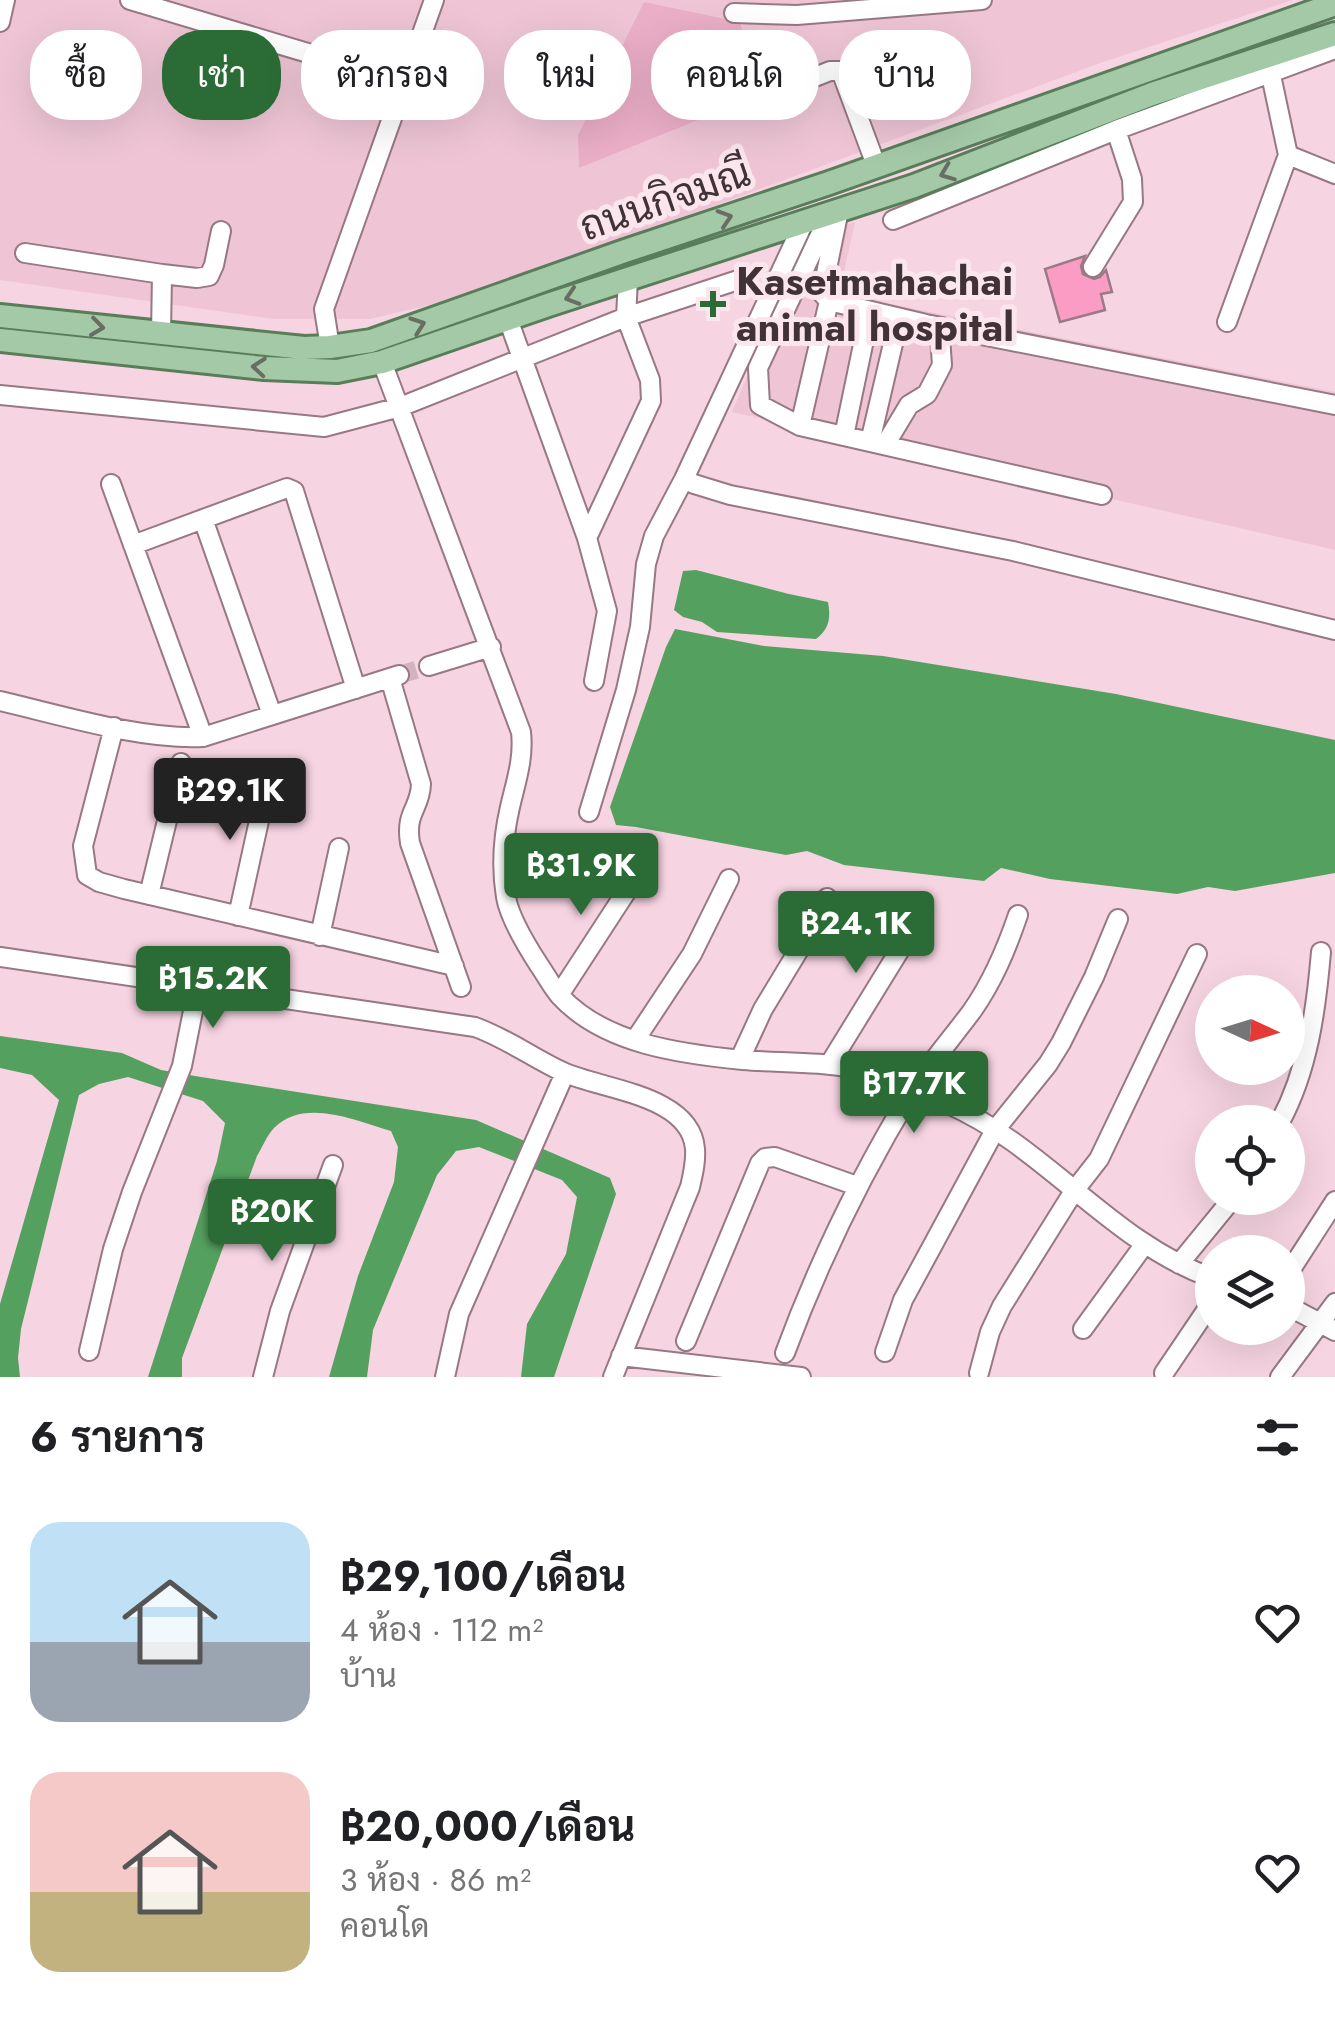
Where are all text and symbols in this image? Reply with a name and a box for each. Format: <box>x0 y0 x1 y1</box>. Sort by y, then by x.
chip: ซื้อ <box>30 30 142 120</box>
chip: เช่า <box>162 30 281 120</box>
chip: ตัวกรอง <box>301 30 484 120</box>
chip: ใหม่ <box>504 30 631 120</box>
chip: คอนโด <box>651 30 819 120</box>
chip: บ้าน <box>839 30 971 120</box>
street label: ถนนกิจมณี <box>572 143 758 255</box>
one-way arrow <box>939 162 957 182</box>
one-way arrow <box>715 210 732 230</box>
place label: Kasetmahachai animal hospital <box>736 252 1014 356</box>
one-way arrow <box>564 285 581 306</box>
marker: Kasetmahachai animal hospital <box>700 291 726 317</box>
one-way arrow <box>89 316 105 337</box>
one-way arrow <box>408 316 425 337</box>
one-way arrow <box>250 356 266 378</box>
pin: ฿29.1K <box>149 758 311 843</box>
text: ฿29.1K <box>176 767 284 813</box>
pin: ฿31.9K <box>500 833 662 918</box>
text: ฿31.9K <box>526 842 636 888</box>
pin: ฿24.1K <box>775 891 937 976</box>
text: ฿24.1K <box>800 900 912 946</box>
pin: ฿15.2K <box>132 946 294 1031</box>
text: ฿15.2K <box>158 955 268 1001</box>
north arrow <box>1195 975 1305 1085</box>
map controls <box>1195 975 1305 1345</box>
pin: ฿17.7K <box>833 1051 995 1136</box>
text: ฿17.7K <box>862 1060 966 1106</box>
button: locate <box>1195 1105 1305 1215</box>
pin: ฿20K <box>213 1179 331 1264</box>
text: ฿20K <box>230 1188 314 1234</box>
button: layers <box>1195 1235 1305 1345</box>
text: 6 รายการ <box>30 1407 205 1468</box>
icon: filters <box>1250 1410 1305 1465</box>
text: ฿29,100/เดือน <box>340 1546 626 1607</box>
icon: home <box>110 1562 230 1682</box>
icon: heart <box>1250 1595 1305 1650</box>
text: 4 ห้อง · 112 m² <box>340 1607 543 1653</box>
text: บ้าน <box>340 1653 397 1699</box>
text: ฿20,000/เดือน <box>340 1796 635 1857</box>
icon: home <box>110 1812 230 1932</box>
icon: heart <box>1250 1845 1305 1900</box>
text: 3 ห้อง · 86 m² <box>340 1857 531 1903</box>
text: คอนโด <box>340 1903 430 1949</box>

